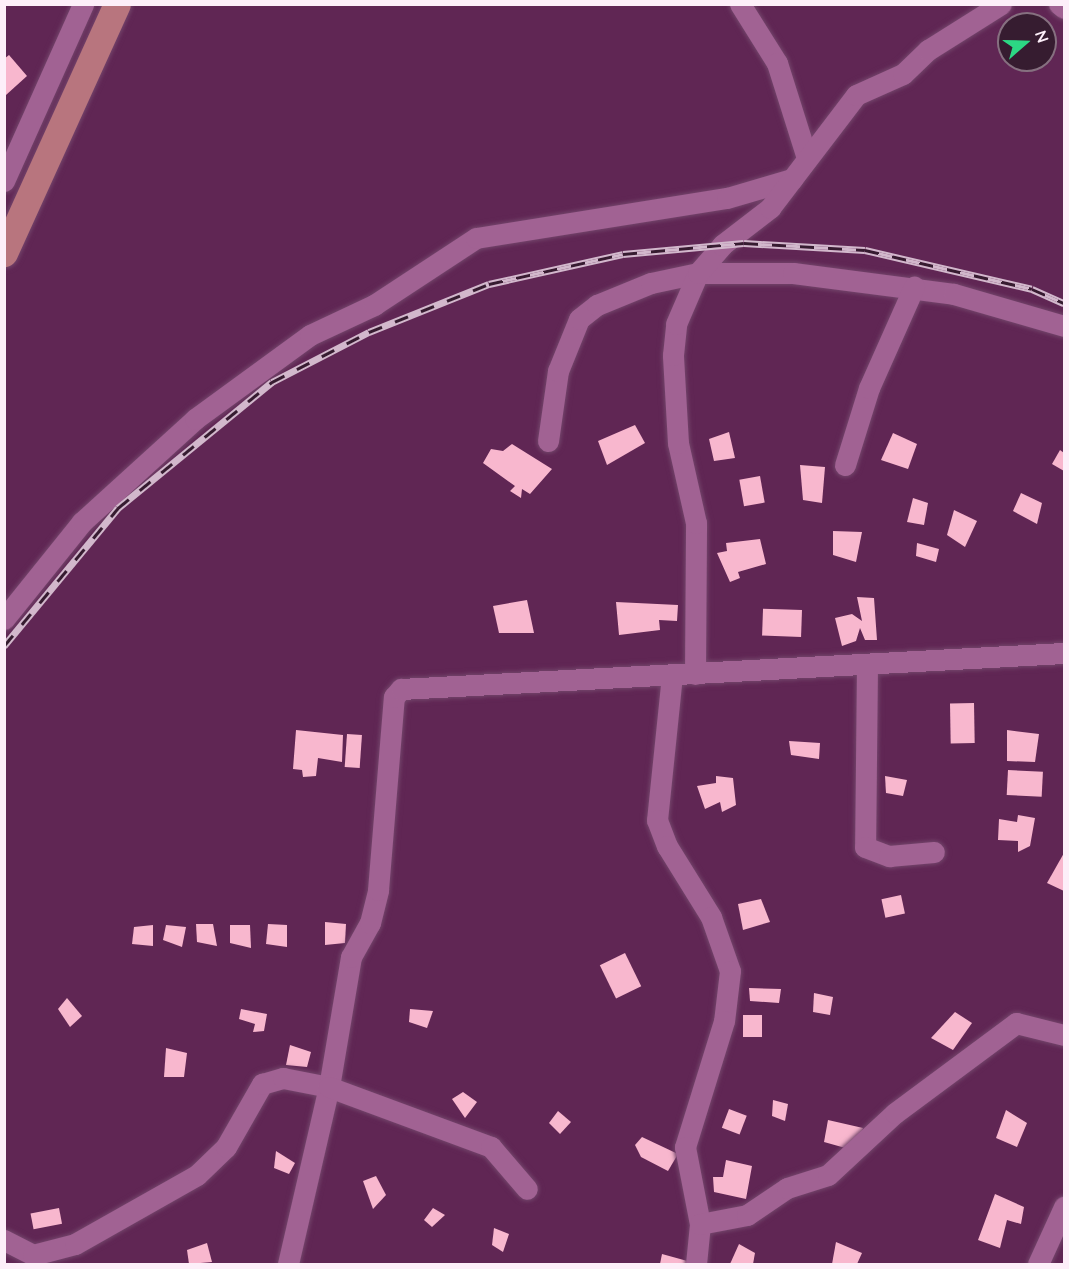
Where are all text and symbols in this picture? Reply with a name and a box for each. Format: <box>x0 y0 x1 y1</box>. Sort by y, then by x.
north arrow <box>997 12 1057 72</box>
text: N <box>1031 28 1053 45</box>

